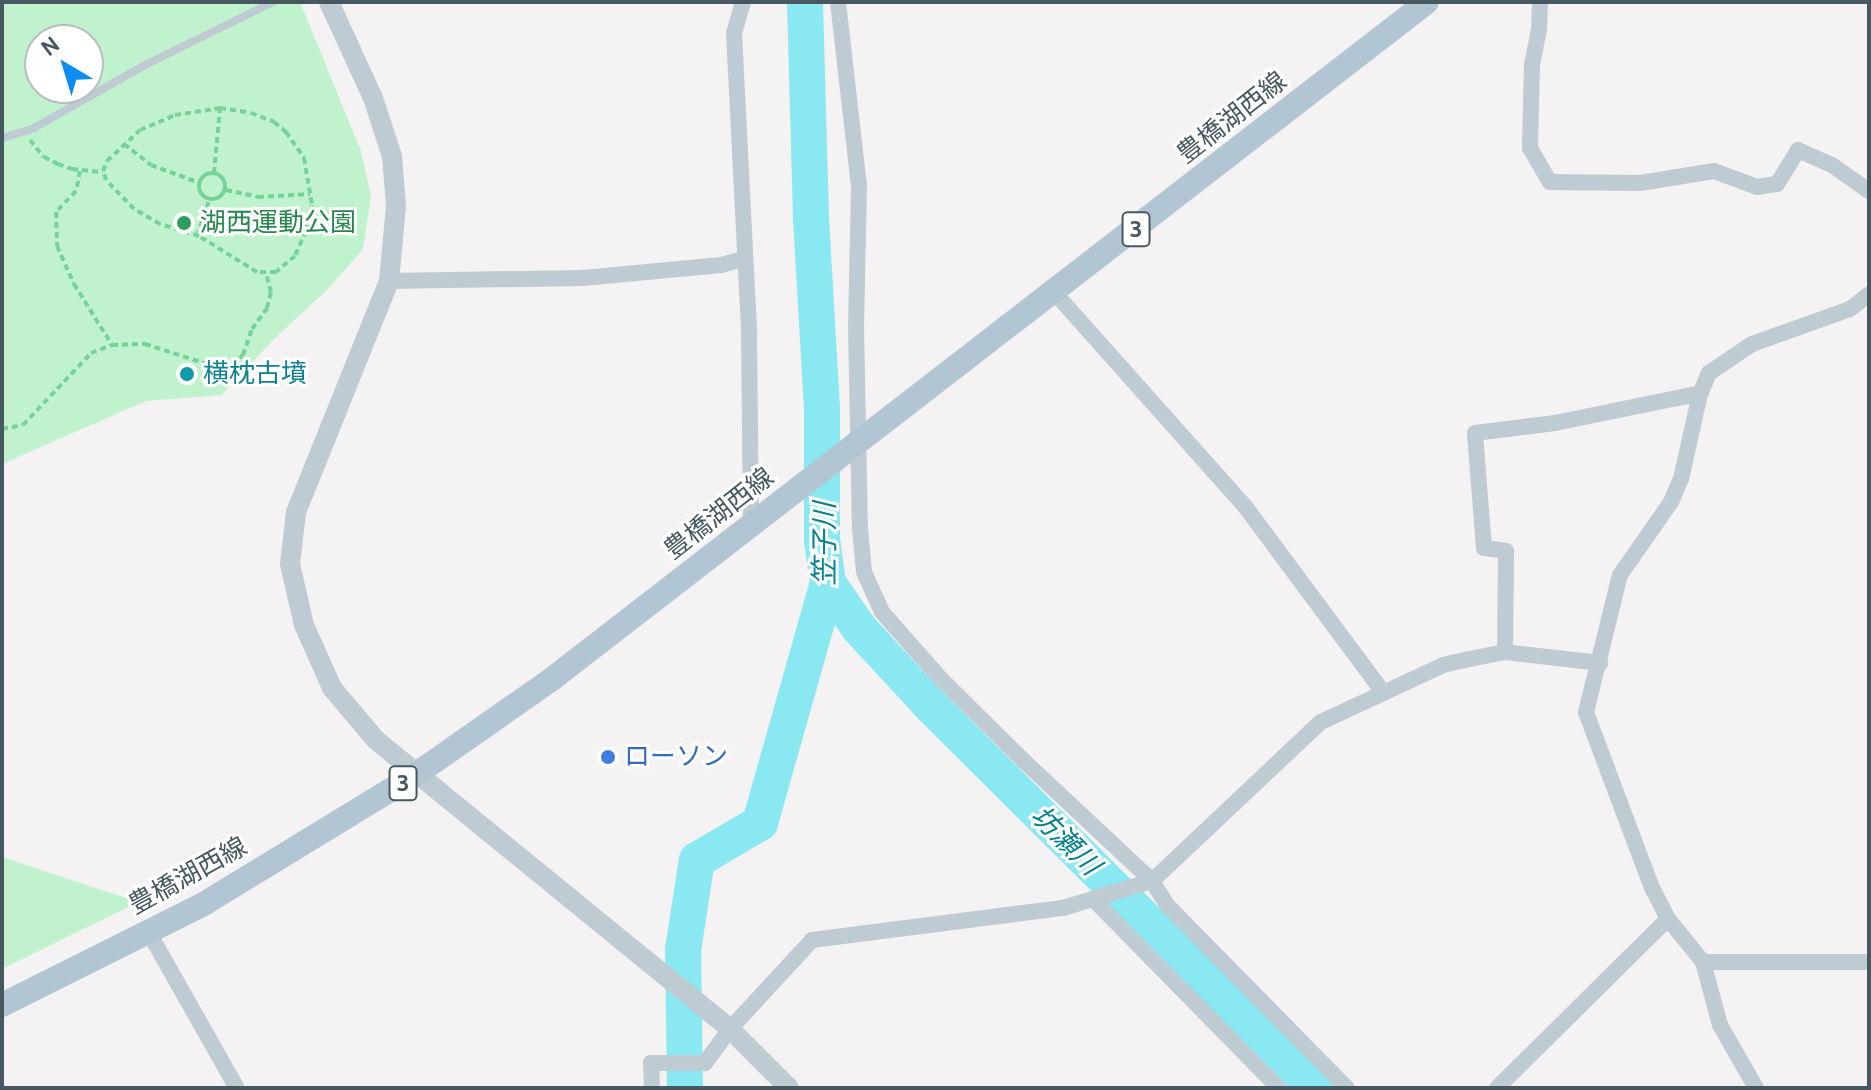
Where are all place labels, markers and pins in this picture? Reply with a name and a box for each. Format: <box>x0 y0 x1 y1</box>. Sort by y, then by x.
place label: 湖西運動公園 <box>200 207 356 239</box>
marker: 湖西運動公園 <box>175 214 193 232</box>
place label: 横枕古墳 <box>203 358 307 390</box>
marker: 横枕古墳 <box>178 365 196 383</box>
place label: ローソン <box>624 741 728 773</box>
marker: ローソン <box>599 748 617 766</box>

